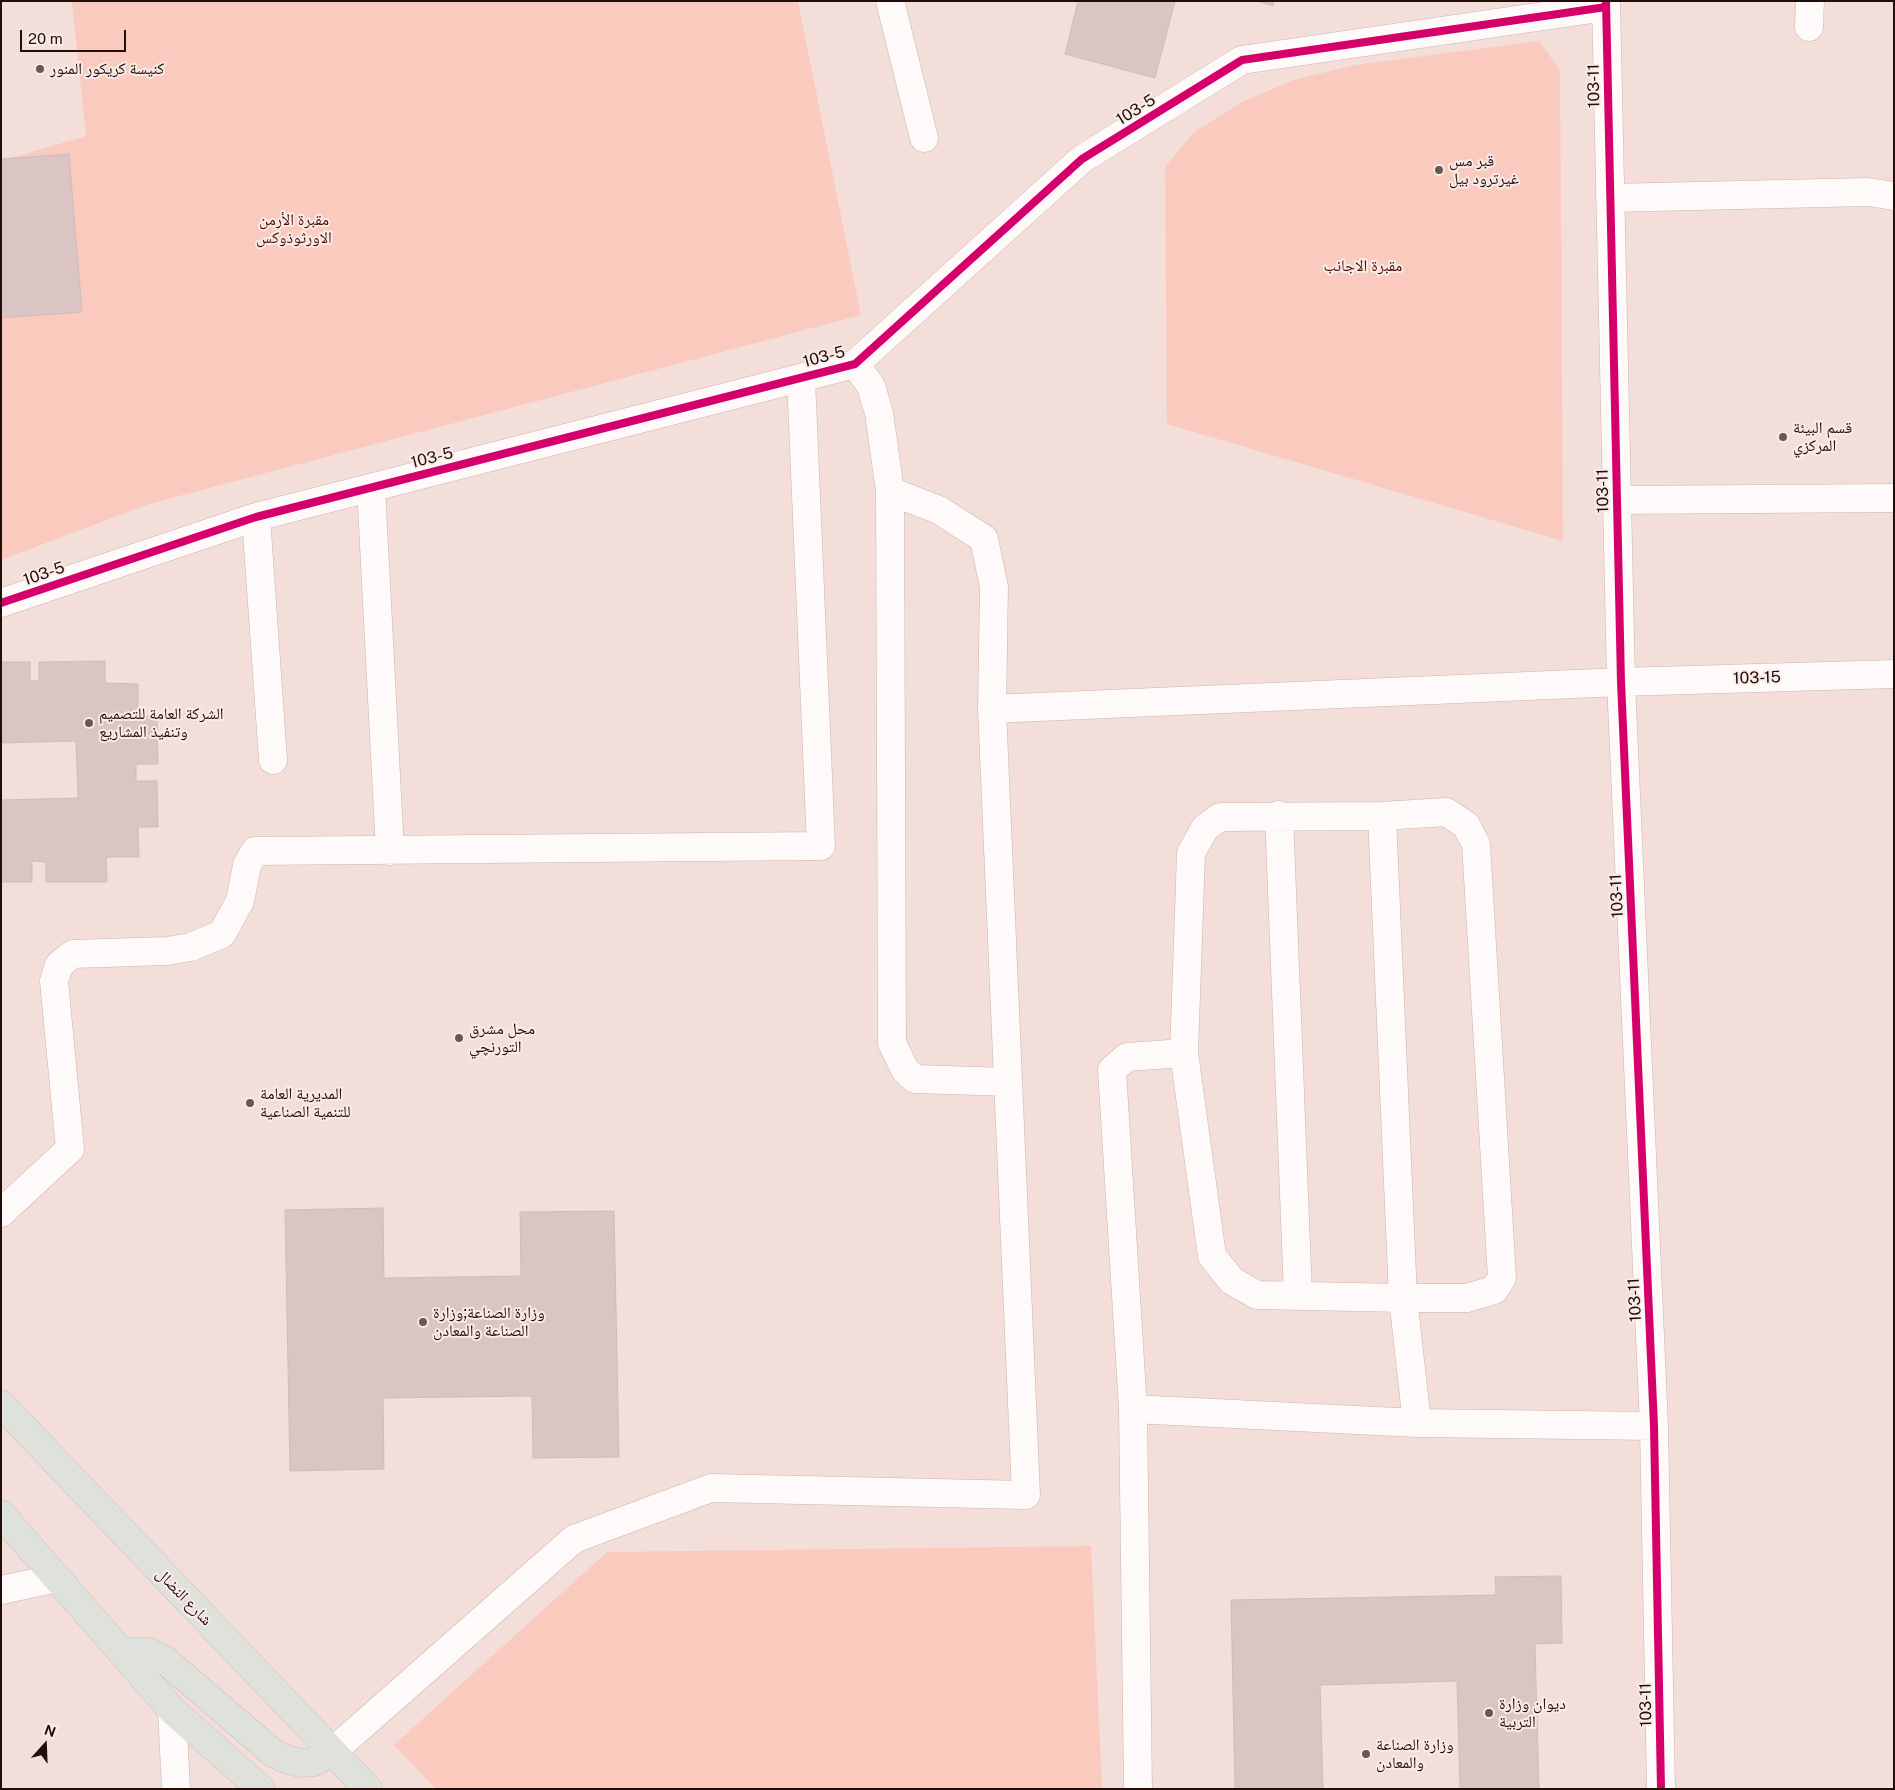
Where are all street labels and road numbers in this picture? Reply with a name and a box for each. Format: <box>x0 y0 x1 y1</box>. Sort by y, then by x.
street label: 103-11 <box>1584 64 1604 108</box>
street label: 103-5 <box>1113 91 1159 129</box>
street label: 103-5 <box>801 342 847 372</box>
street label: 103-5 <box>409 444 455 472</box>
street label: 103-11 <box>1593 469 1613 513</box>
street label: 103-5 <box>21 558 67 590</box>
street label: 103-15 <box>1733 668 1781 688</box>
street label: 103-11 <box>1606 873 1628 919</box>
street label: 103-11 <box>1624 1277 1646 1323</box>
street label: شارع النضال <box>152 1564 216 1630</box>
street label: 103-11 <box>1636 1683 1656 1727</box>

